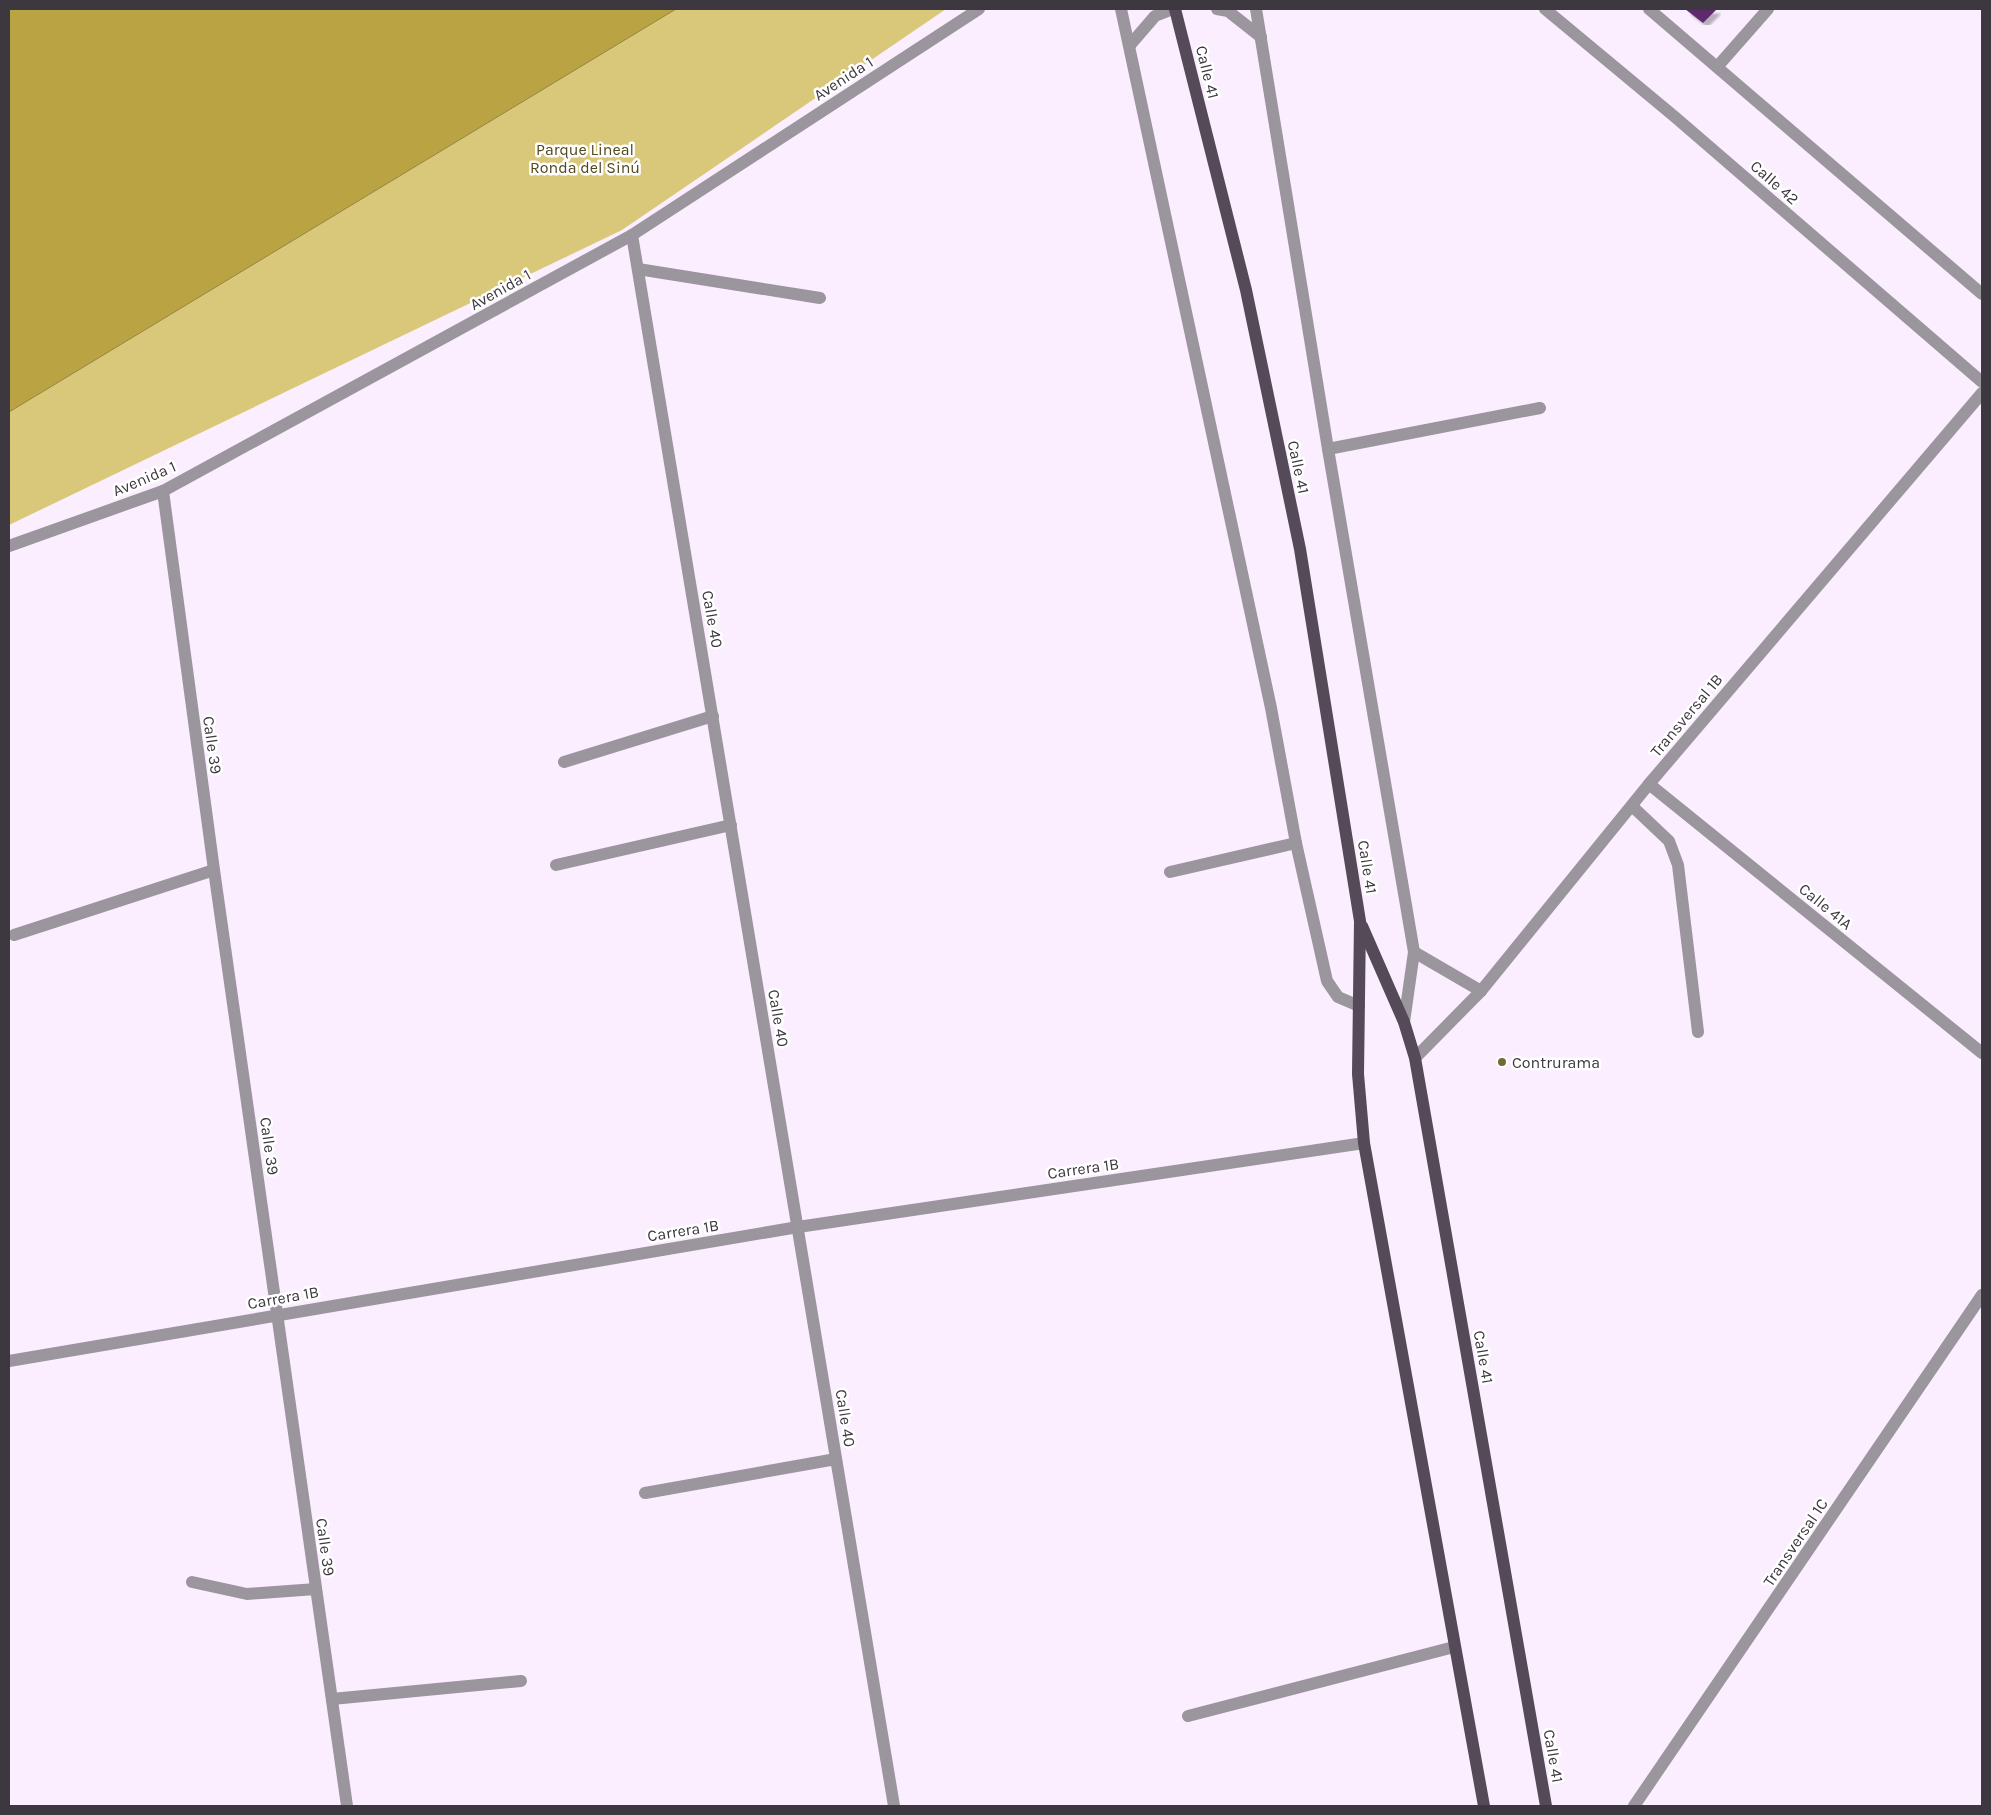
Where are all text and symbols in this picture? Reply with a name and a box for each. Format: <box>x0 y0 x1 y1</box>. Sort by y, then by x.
street label: Calle 41 <box>1192 44 1223 101</box>
street label: Avenida 1 <box>810 52 877 105</box>
park label: Parque Lineal Ronda del Sinú <box>530 140 640 177</box>
street label: Calle 42 <box>1747 156 1803 209</box>
street label: Avenida 1 <box>466 265 534 314</box>
street label: Calle 41 <box>1284 439 1313 495</box>
street label: Avenida 1 <box>110 457 179 500</box>
street label: Calle 40 <box>698 589 727 649</box>
street label: Transversal 1B <box>1646 670 1727 761</box>
street label: Calle 39 <box>199 715 226 775</box>
street label: Calle 41 <box>1354 839 1381 895</box>
street label: Calle 41A <box>1795 879 1856 934</box>
street label: Calle 40 <box>764 988 793 1048</box>
place label: Contrurama <box>1512 1053 1600 1072</box>
marker: Contrurama <box>1496 1056 1508 1068</box>
street label: Calle 39 <box>256 1116 283 1176</box>
street label: Carrera 1B <box>1046 1154 1120 1183</box>
street label: Carrera 1B <box>646 1215 720 1246</box>
street label: Carrera 1B <box>246 1282 320 1313</box>
street label: Calle 41 <box>1469 1329 1498 1385</box>
street label: Calle 40 <box>832 1388 859 1448</box>
street label: Transversal 1C <box>1759 1494 1832 1590</box>
street label: Calle 39 <box>312 1517 339 1577</box>
street label: Calle 41 <box>1539 1728 1568 1784</box>

